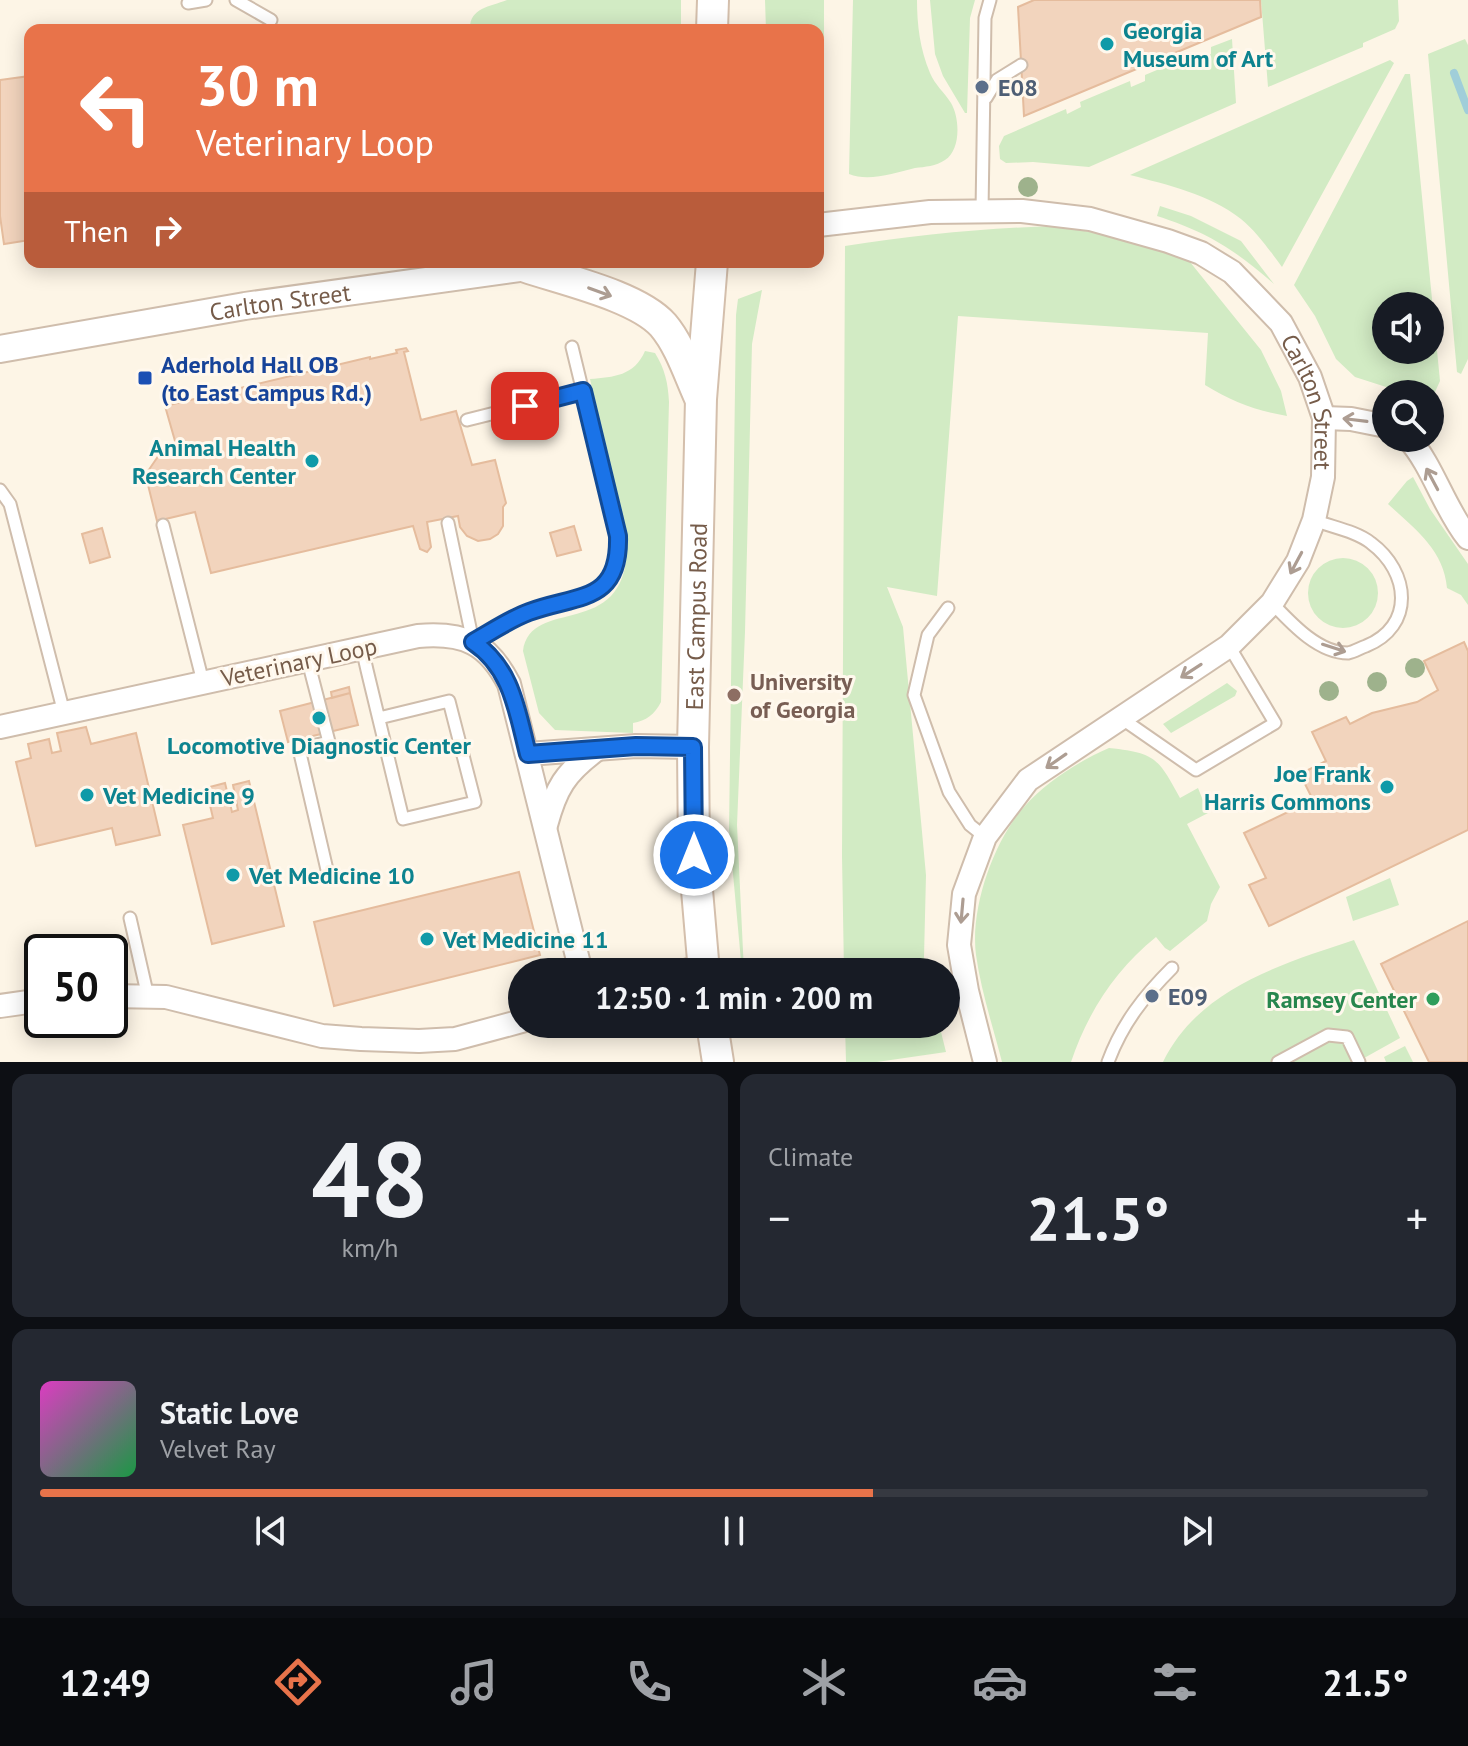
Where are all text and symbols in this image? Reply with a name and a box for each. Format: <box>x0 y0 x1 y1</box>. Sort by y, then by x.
place label: Georgia Museum of Art <box>1123 15 1274 74</box>
marker: Georgia Museum of Art <box>1098 35 1116 53</box>
text: 30 m <box>196 49 319 121</box>
icon: left <box>64 56 168 160</box>
place label: E08 <box>998 72 1038 103</box>
marker: E08 <box>973 78 991 96</box>
text: Veterinary Loop <box>196 119 434 166</box>
icon: right <box>145 208 189 252</box>
text: Then <box>64 211 129 250</box>
street label: Carlton Street <box>207 276 352 327</box>
one-way arrow <box>587 286 612 300</box>
map controls <box>1372 292 1444 452</box>
button: sound <box>1372 292 1444 364</box>
street label: Carlton Street <box>1274 328 1340 470</box>
place label: Aderhold Hall OB (to East Campus Rd.) <box>161 349 372 408</box>
marker: Aderhold Hall OB (to East Campus Rd.) <box>136 369 154 387</box>
pin <box>491 372 559 440</box>
button: search <box>1372 380 1444 452</box>
icon: arrive <box>503 384 547 428</box>
one-way arrow <box>1343 412 1369 427</box>
place label: Animal Health Research Center <box>132 432 297 491</box>
marker: Animal Health Research Center <box>303 452 321 470</box>
one-way arrow <box>1423 467 1439 491</box>
street label: East Campus Road <box>678 522 714 711</box>
one-way arrow <box>1287 551 1303 575</box>
street label: Veterinary Loop <box>217 630 380 694</box>
one-way arrow <box>1321 642 1346 656</box>
one-way arrow <box>1180 663 1203 679</box>
place label: University of Georgia <box>750 666 855 725</box>
marker: University of Georgia <box>725 686 743 704</box>
marker: Locomotive Diagnostic Center <box>310 709 328 727</box>
place label: Locomotive Diagnostic Center <box>167 730 471 761</box>
one-way arrow <box>1045 753 1067 769</box>
place label: Joe Frank Harris Commons <box>1204 758 1371 817</box>
marker: Joe Frank Harris Commons <box>1378 778 1396 796</box>
place label: Vet Medicine 9 <box>102 780 255 811</box>
marker: Vet Medicine 9 <box>78 786 96 804</box>
position arrow <box>652 813 736 897</box>
place label: Vet Medicine 10 <box>248 860 415 891</box>
marker: Vet Medicine 10 <box>224 866 242 884</box>
one-way arrow <box>955 897 970 924</box>
place label: Vet Medicine 11 <box>442 924 609 955</box>
marker: Vet Medicine 11 <box>418 930 436 948</box>
speed limit sign: 50 <box>24 934 128 1038</box>
text: 12:50 · 1 min · 200 m <box>595 978 873 1017</box>
place label: E09 <box>1168 981 1208 1012</box>
place label: Ramsey Center <box>1266 984 1418 1015</box>
marker: E09 <box>1143 987 1161 1005</box>
marker: Ramsey Center <box>1424 990 1442 1008</box>
text: 48 <box>311 1111 429 1246</box>
text: Climate <box>768 1140 853 1173</box>
text: 21.5° <box>1026 1179 1170 1257</box>
text: − <box>768 1189 790 1246</box>
text: + <box>1406 1189 1428 1246</box>
text: km/h <box>342 1231 399 1264</box>
text: Static Love <box>160 1393 299 1432</box>
text: Velvet Ray <box>160 1432 276 1465</box>
icon: previous <box>249 1509 293 1553</box>
icon: pause <box>712 1509 756 1553</box>
icon: next <box>1175 1509 1219 1553</box>
icon: directions <box>270 1654 326 1710</box>
icon: music <box>446 1654 502 1710</box>
icon: phone <box>621 1654 677 1710</box>
icon: climate <box>796 1654 852 1710</box>
icon: car <box>972 1654 1028 1710</box>
icon: filters <box>1147 1654 1203 1710</box>
text: 12:49 <box>60 1659 151 1706</box>
text: 21.5° <box>1322 1659 1408 1706</box>

